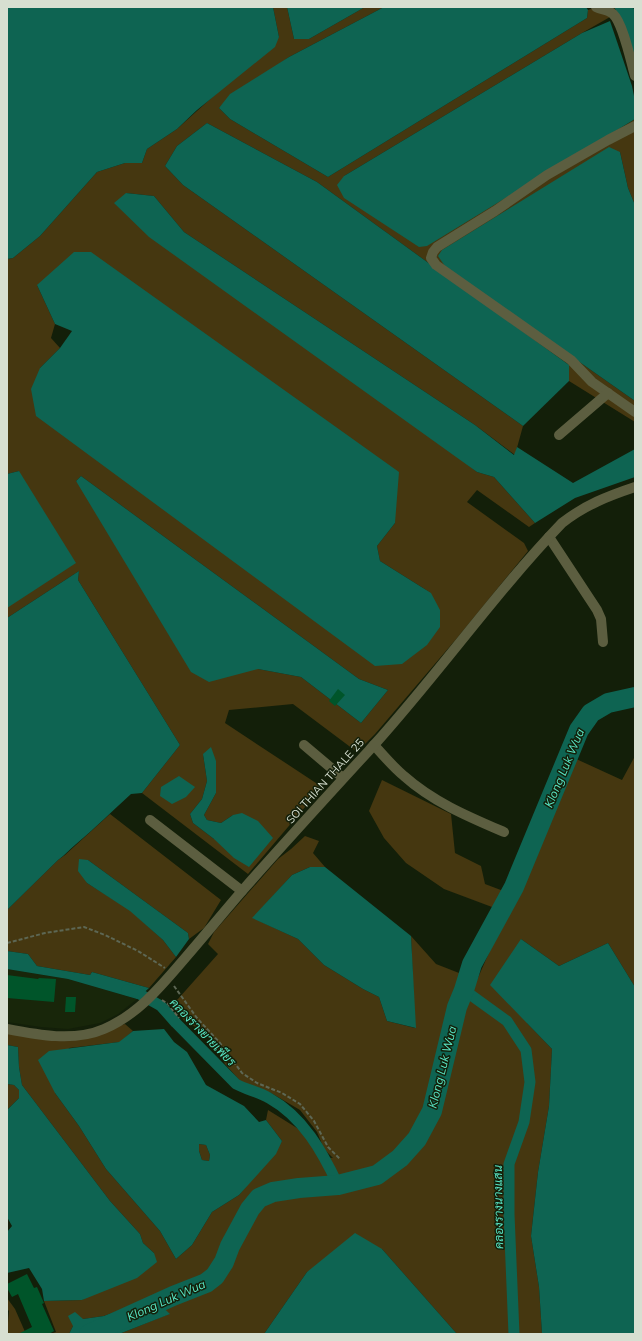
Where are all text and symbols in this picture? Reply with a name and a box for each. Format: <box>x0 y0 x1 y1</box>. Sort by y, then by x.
water label: Klong Luk Wua <box>541 726 587 810</box>
street label: SOI THIAN THALE 25 <box>283 735 367 827</box>
water label: คลองรางยายเพียร <box>167 995 240 1070</box>
water label: Klong Luk Wua <box>425 1024 459 1110</box>
water label: คลองรางนางแสน <box>490 1164 506 1249</box>
water label: Klong Luk Wua <box>124 1276 208 1324</box>

